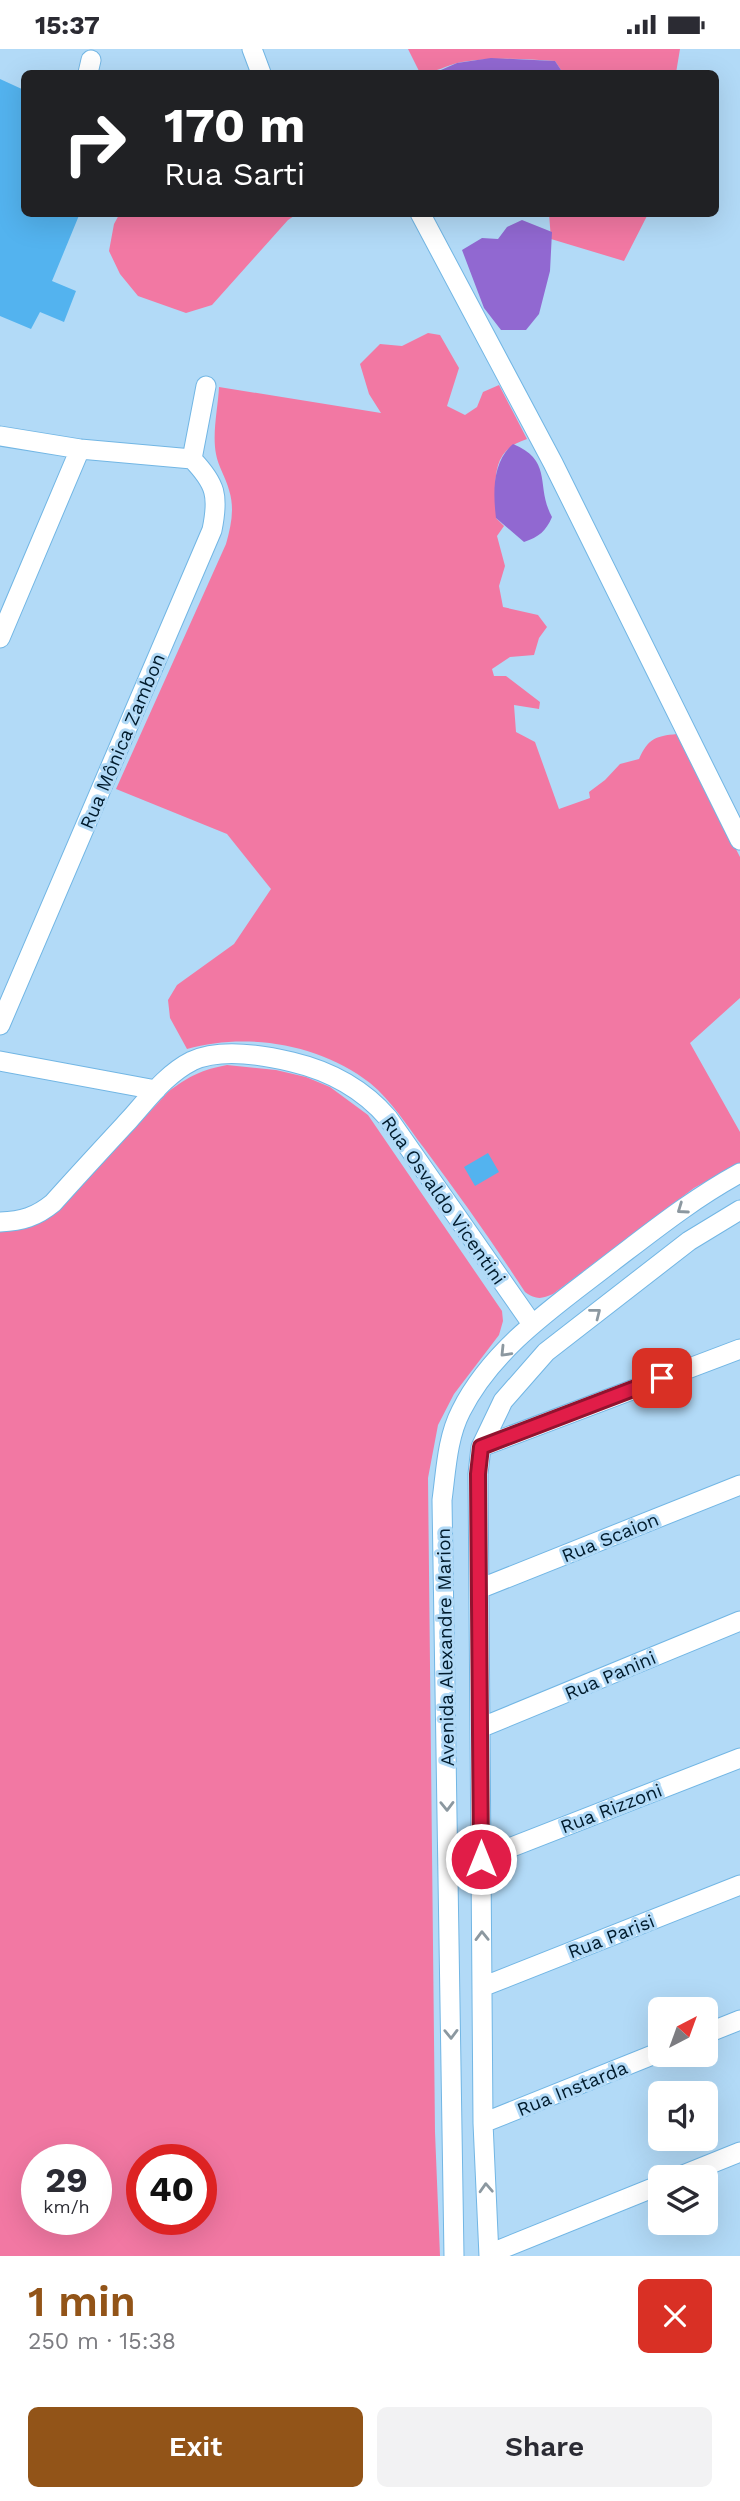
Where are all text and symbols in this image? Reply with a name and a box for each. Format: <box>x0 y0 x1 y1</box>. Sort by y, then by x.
text: 15:37 <box>35 10 100 40</box>
text: 170 m <box>164 96 305 154</box>
icon: right <box>49 98 140 189</box>
text: Rua Sarti <box>164 155 305 193</box>
street label: Rua Mônica Zambon <box>75 650 170 832</box>
street label: Rua Osvaldo Vicentini <box>377 1111 511 1289</box>
one-way arrow <box>677 1201 690 1213</box>
one-way arrow <box>589 1309 601 1322</box>
one-way arrow <box>501 1343 514 1356</box>
pin <box>632 1348 692 1408</box>
icon: arrive <box>643 1359 681 1397</box>
street label: Rua Scaion <box>558 1508 662 1567</box>
street label: Avenida Alexandre Marion <box>432 1528 459 1766</box>
street label: Rua Panini <box>561 1646 659 1705</box>
street label: Rua Rizzoni <box>557 1779 665 1838</box>
one-way arrow <box>439 1802 455 1812</box>
position arrow <box>444 1822 518 1896</box>
street label: Rua Parisi <box>564 1909 658 1964</box>
one-way arrow <box>474 1930 490 1941</box>
north arrow <box>648 1997 718 2067</box>
map controls <box>648 1997 718 2235</box>
one-way arrow <box>443 2029 458 2040</box>
street label: Rua Instarda <box>514 2056 631 2121</box>
button: sound <box>648 2081 718 2151</box>
speed limit sign: 40 <box>126 2144 217 2235</box>
text: 29 <box>45 2159 88 2201</box>
button: layers <box>648 2165 718 2235</box>
one-way arrow <box>479 2182 494 2193</box>
text: km/h <box>43 2196 90 2217</box>
text: 1 min <box>28 2277 136 2326</box>
button: close <box>638 2279 712 2353</box>
text: 250 m · 15:38 <box>28 2328 176 2355</box>
button: Exit <box>28 2407 363 2487</box>
button: Share <box>377 2407 712 2487</box>

